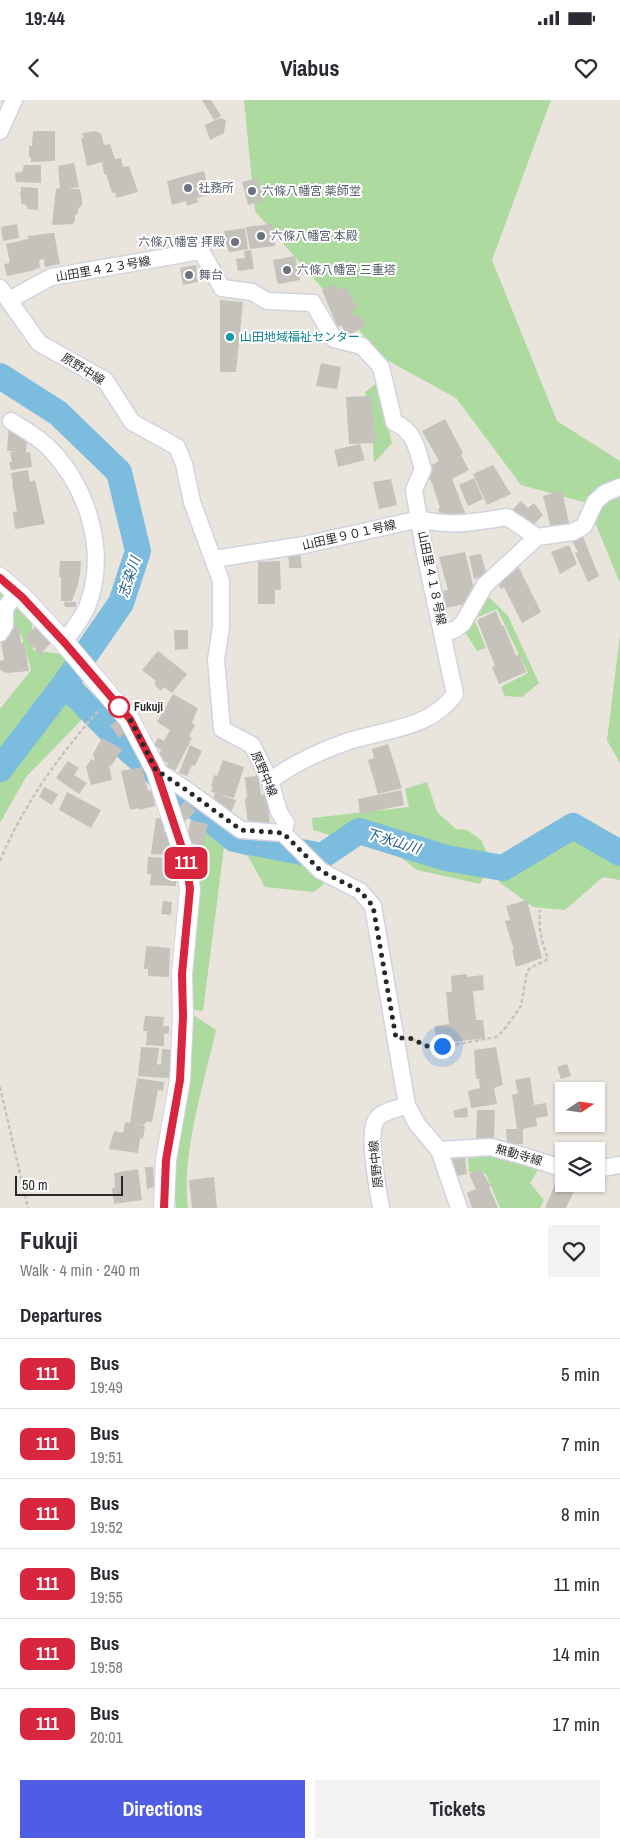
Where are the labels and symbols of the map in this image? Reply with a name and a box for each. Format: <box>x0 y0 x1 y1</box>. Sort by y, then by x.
place label: 社務所 <box>198 180 234 196</box>
marker: 社務所 <box>182 182 194 194</box>
place label: 六條八幡宮 薬師堂 <box>262 183 361 199</box>
marker: 六條八幡宮 薬師堂 <box>246 185 258 197</box>
place label: 六條八幡宮 本殿 <box>271 228 358 244</box>
marker: 六條八幡宮 本殿 <box>255 230 267 242</box>
place label: 六條八幡宮 拝殿 <box>138 234 225 250</box>
marker: 六條八幡宮 拝殿 <box>229 236 241 248</box>
street label: 山田里４２３号線 <box>54 253 152 285</box>
place label: 六條八幡宮 三重塔 <box>297 262 396 278</box>
marker: 六條八幡宮 三重塔 <box>281 264 293 276</box>
place label: 舞台 <box>199 267 223 283</box>
marker: 舞台 <box>183 269 195 281</box>
place label: 山田地域福祉センター <box>240 329 360 345</box>
marker: 山田地域福祉センター <box>224 331 236 343</box>
street label: 原野中線 <box>58 349 108 389</box>
street label: 山田里９０１号線 <box>300 516 398 554</box>
street label: 山田里４１８号線 <box>414 529 450 627</box>
water label: 志染川 <box>114 552 145 600</box>
marker: Fukuji <box>108 696 130 718</box>
place label: Fukuji <box>134 699 163 715</box>
street label: 原野中線 <box>247 749 281 799</box>
water label: 下氷山川 <box>364 824 424 858</box>
line badge: 111 <box>157 847 215 879</box>
your location <box>430 1034 455 1059</box>
north arrow <box>555 1082 605 1132</box>
street label: 原野中線 <box>366 1139 386 1189</box>
street label: 無動寺線 <box>494 1141 544 1169</box>
scale bar <box>15 1173 122 1196</box>

